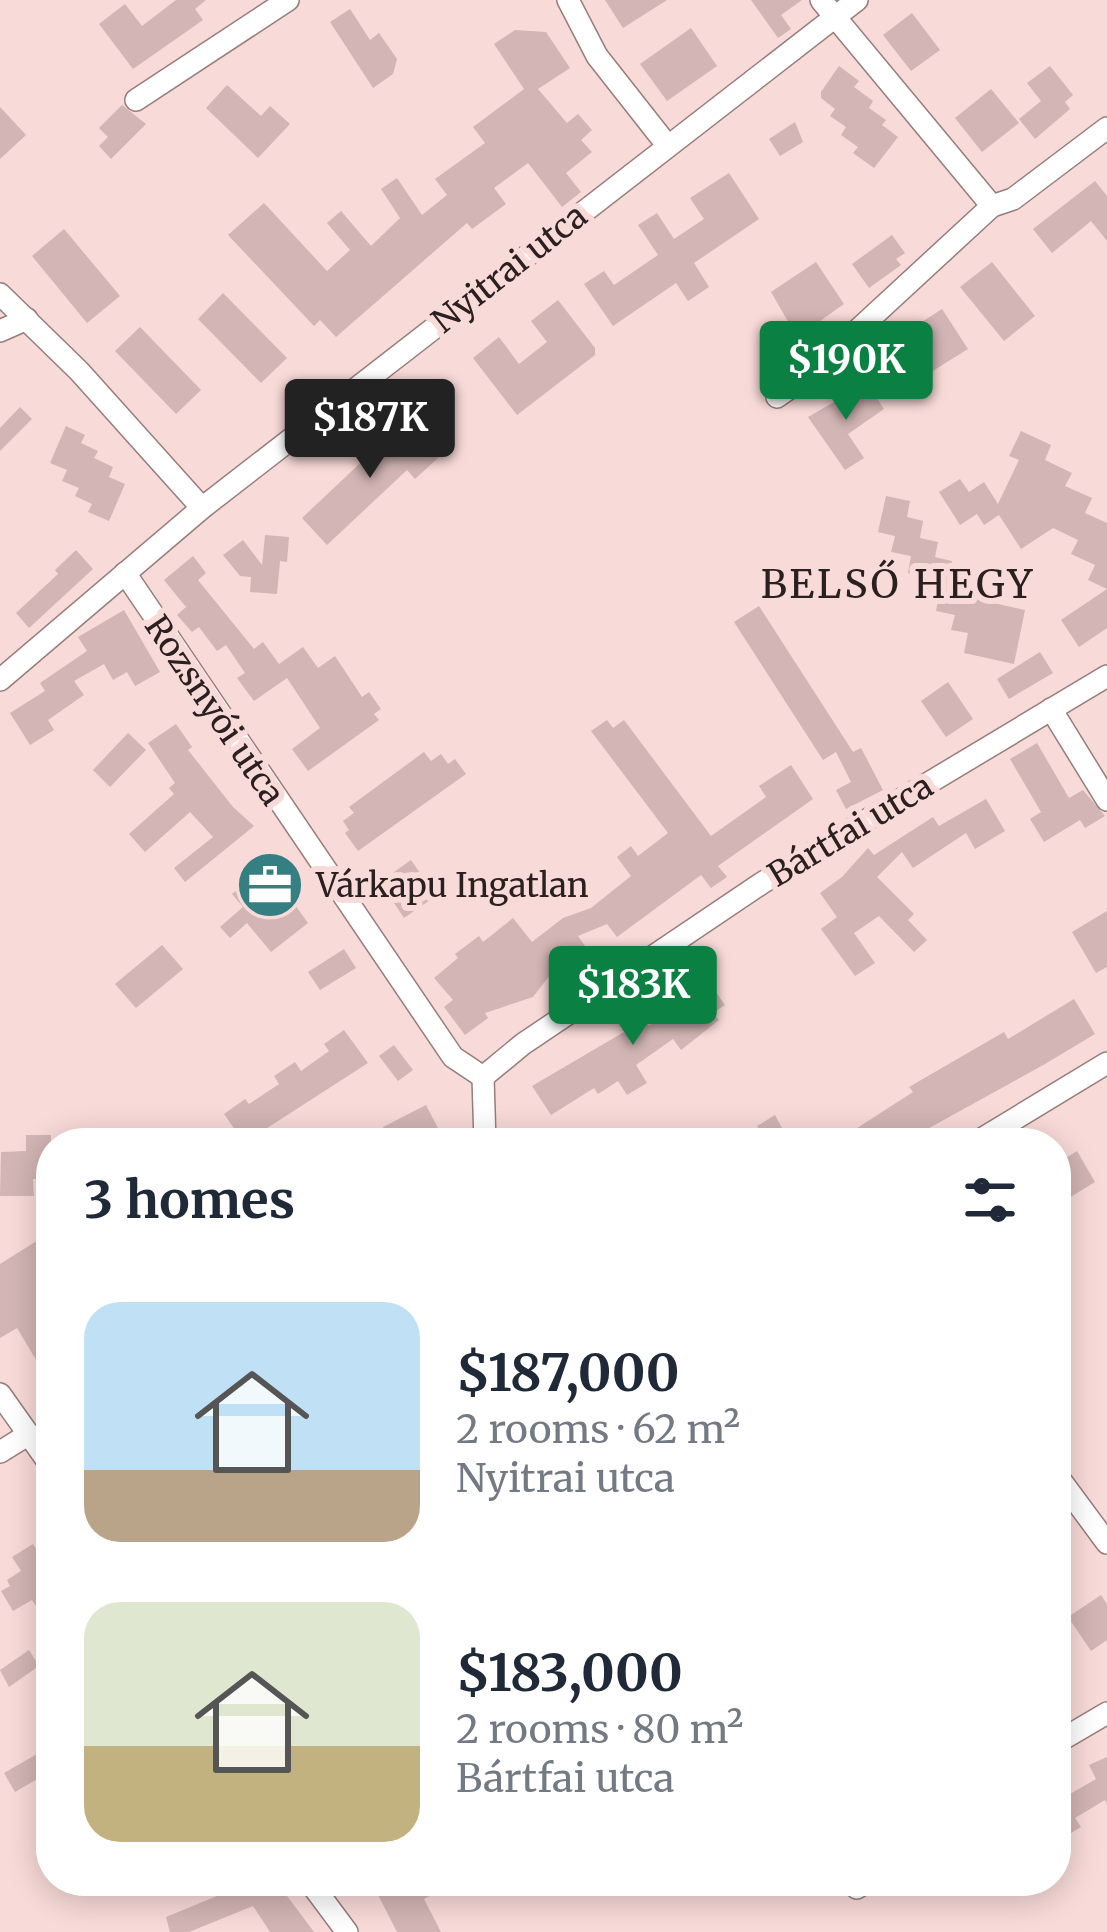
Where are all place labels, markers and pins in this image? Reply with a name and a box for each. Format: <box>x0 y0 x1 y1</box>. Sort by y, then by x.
pin: $190K <box>762 321 930 423</box>
pin: $187K <box>286 379 454 481</box>
office icon: Várkapu Ingatlan <box>235 850 305 920</box>
place label: Várkapu Ingatlan <box>315 865 589 906</box>
pin: $183K <box>549 946 717 1048</box>

